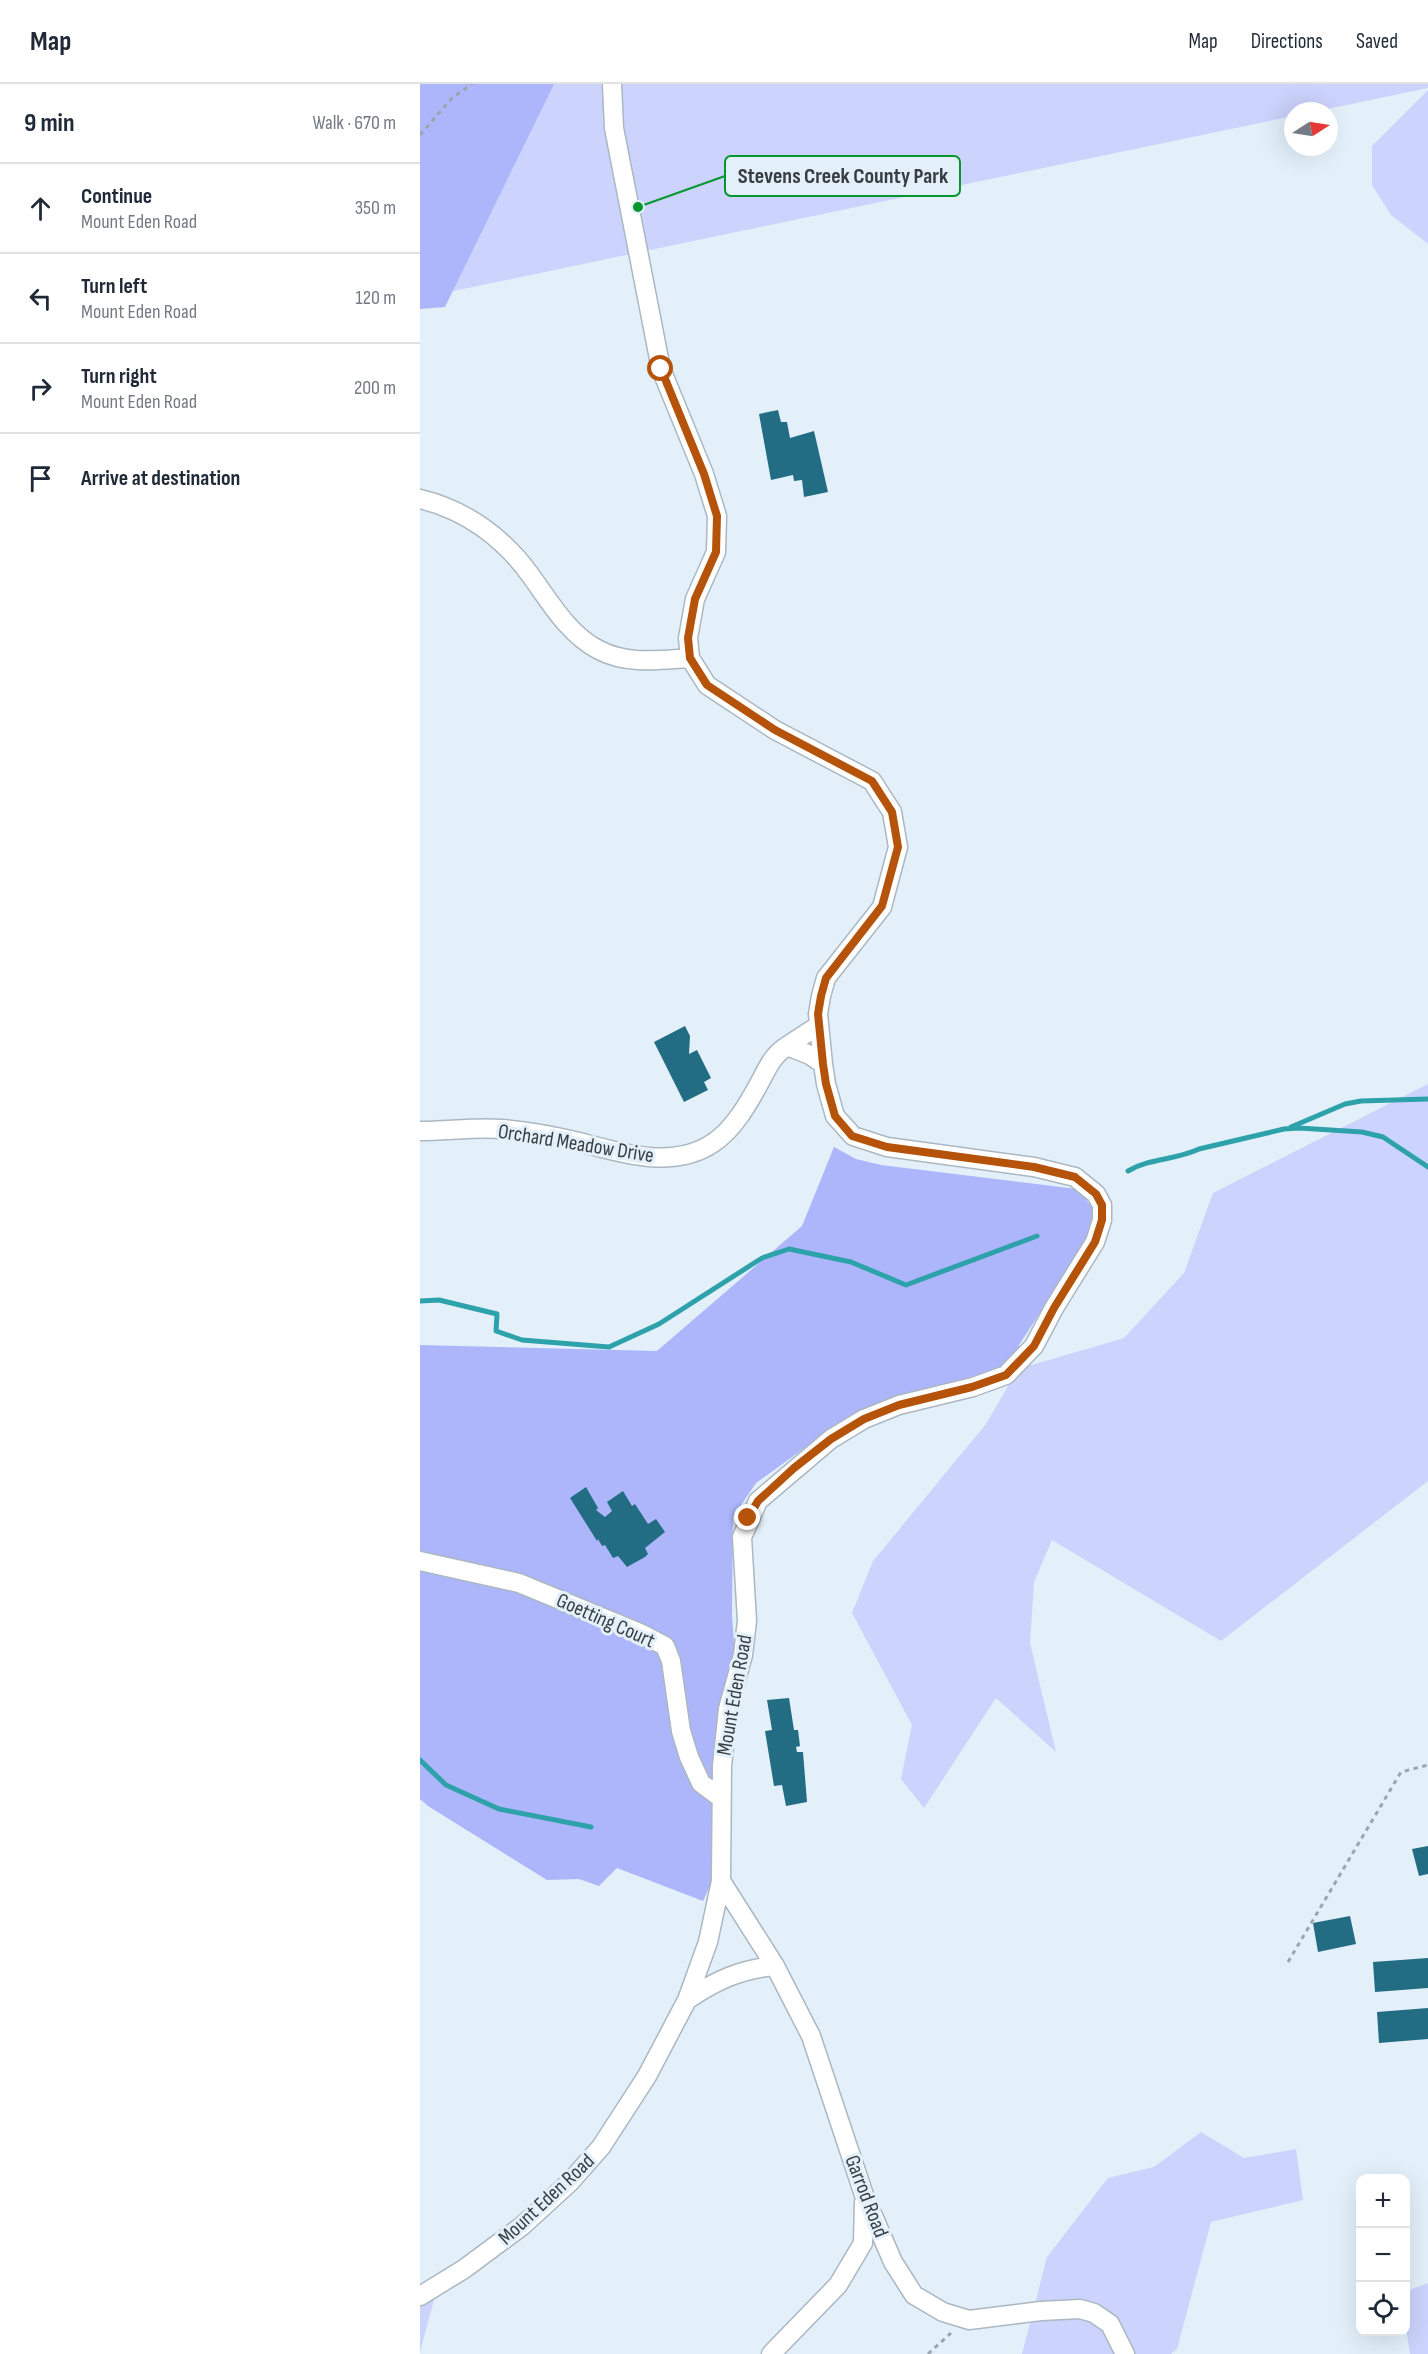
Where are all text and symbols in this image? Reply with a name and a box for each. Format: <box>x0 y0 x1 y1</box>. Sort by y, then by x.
text: Map <box>30 25 71 58</box>
text: Map <box>1188 29 1218 54</box>
text: Directions <box>1251 29 1323 54</box>
text: Saved <box>1356 29 1398 54</box>
north arrow <box>1284 102 1338 156</box>
text: 9 min <box>24 108 74 139</box>
text: Walk · 670 m <box>312 111 396 135</box>
callout: Stevens Creek County Park <box>725 156 960 196</box>
text: Stevens Creek County Park <box>738 163 949 190</box>
text: Continue <box>81 183 152 210</box>
icon: ahead <box>24 192 57 225</box>
text: 350 m <box>355 196 396 220</box>
text: Mount Eden Road <box>81 210 197 234</box>
text: Turn left <box>81 273 147 300</box>
icon: left <box>24 282 57 315</box>
text: 120 m <box>356 286 396 310</box>
text: Mount Eden Road <box>81 300 197 324</box>
route start <box>647 355 673 381</box>
text: Turn right <box>81 363 157 390</box>
icon: right <box>24 372 57 405</box>
text: 200 m <box>354 376 396 400</box>
text: Mount Eden Road <box>81 390 197 414</box>
icon: arrive <box>24 462 57 495</box>
text: Arrive at destination <box>81 465 240 492</box>
street label: Orchard Meadow Drive <box>496 1119 656 1168</box>
route end <box>734 1504 760 1530</box>
street label: Goetting Court <box>553 1588 659 1653</box>
street label: Mount Eden Road <box>712 1633 757 1757</box>
street label: Mount Eden Road <box>493 2149 599 2250</box>
street label: Garrod Road <box>839 2152 894 2241</box>
map controls <box>1356 2174 1410 2336</box>
button: + <box>1356 2174 1410 2228</box>
button: − <box>1356 2228 1410 2282</box>
button: locate <box>1356 2282 1410 2336</box>

